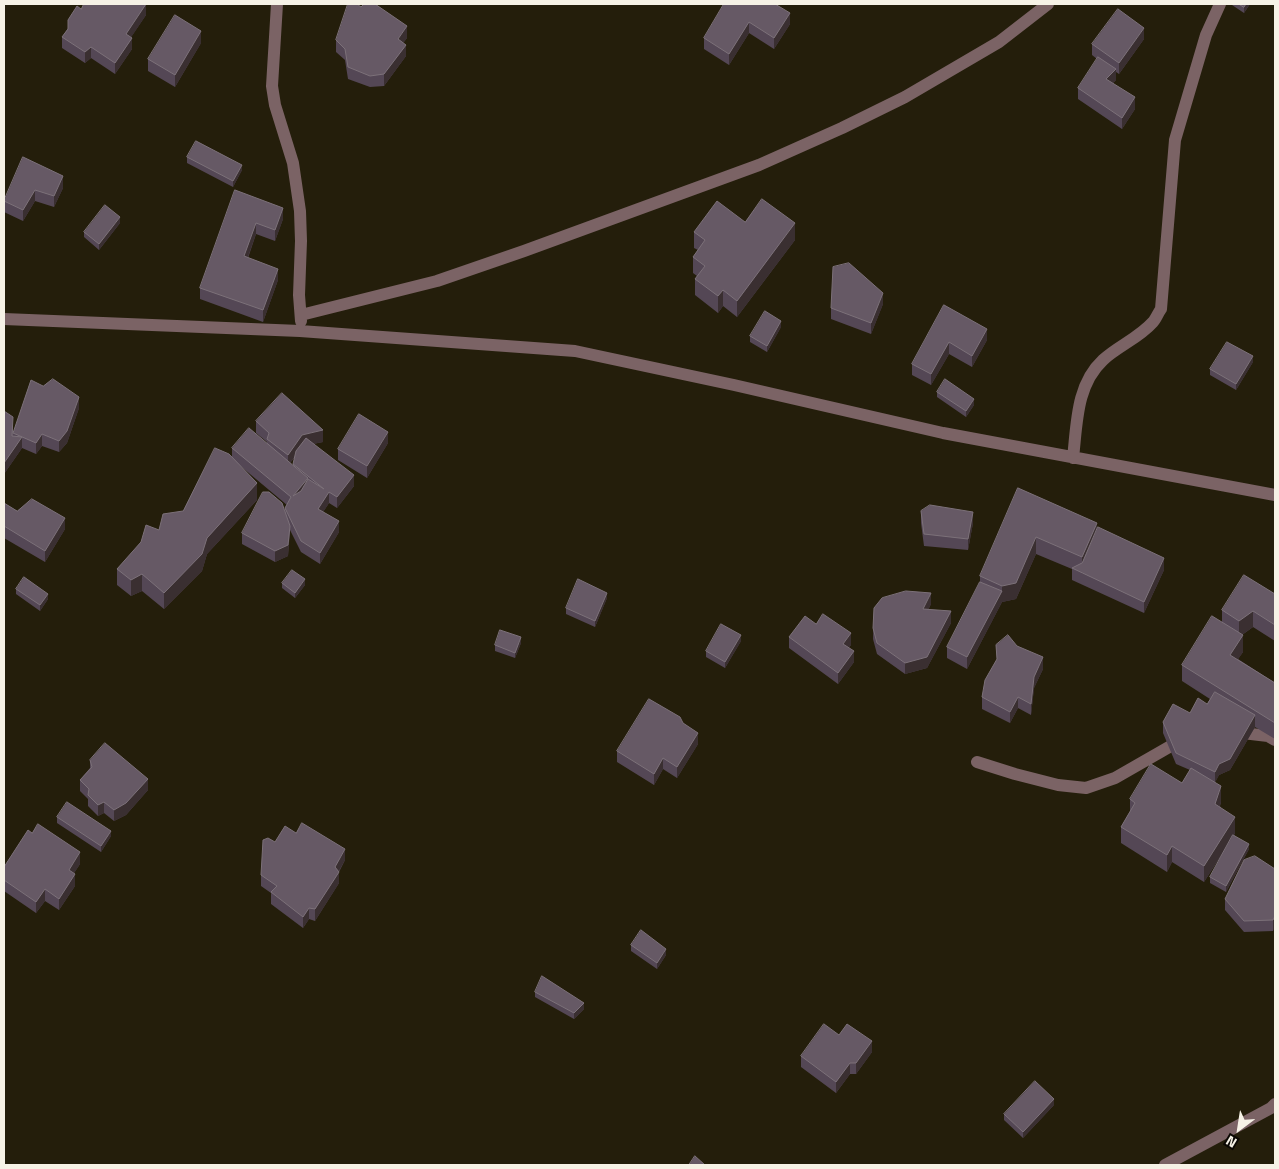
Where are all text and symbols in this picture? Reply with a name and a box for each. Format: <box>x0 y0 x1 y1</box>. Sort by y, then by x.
north arrow <box>1214 1104 1264 1154</box>
text: N <box>1221 1131 1241 1154</box>

